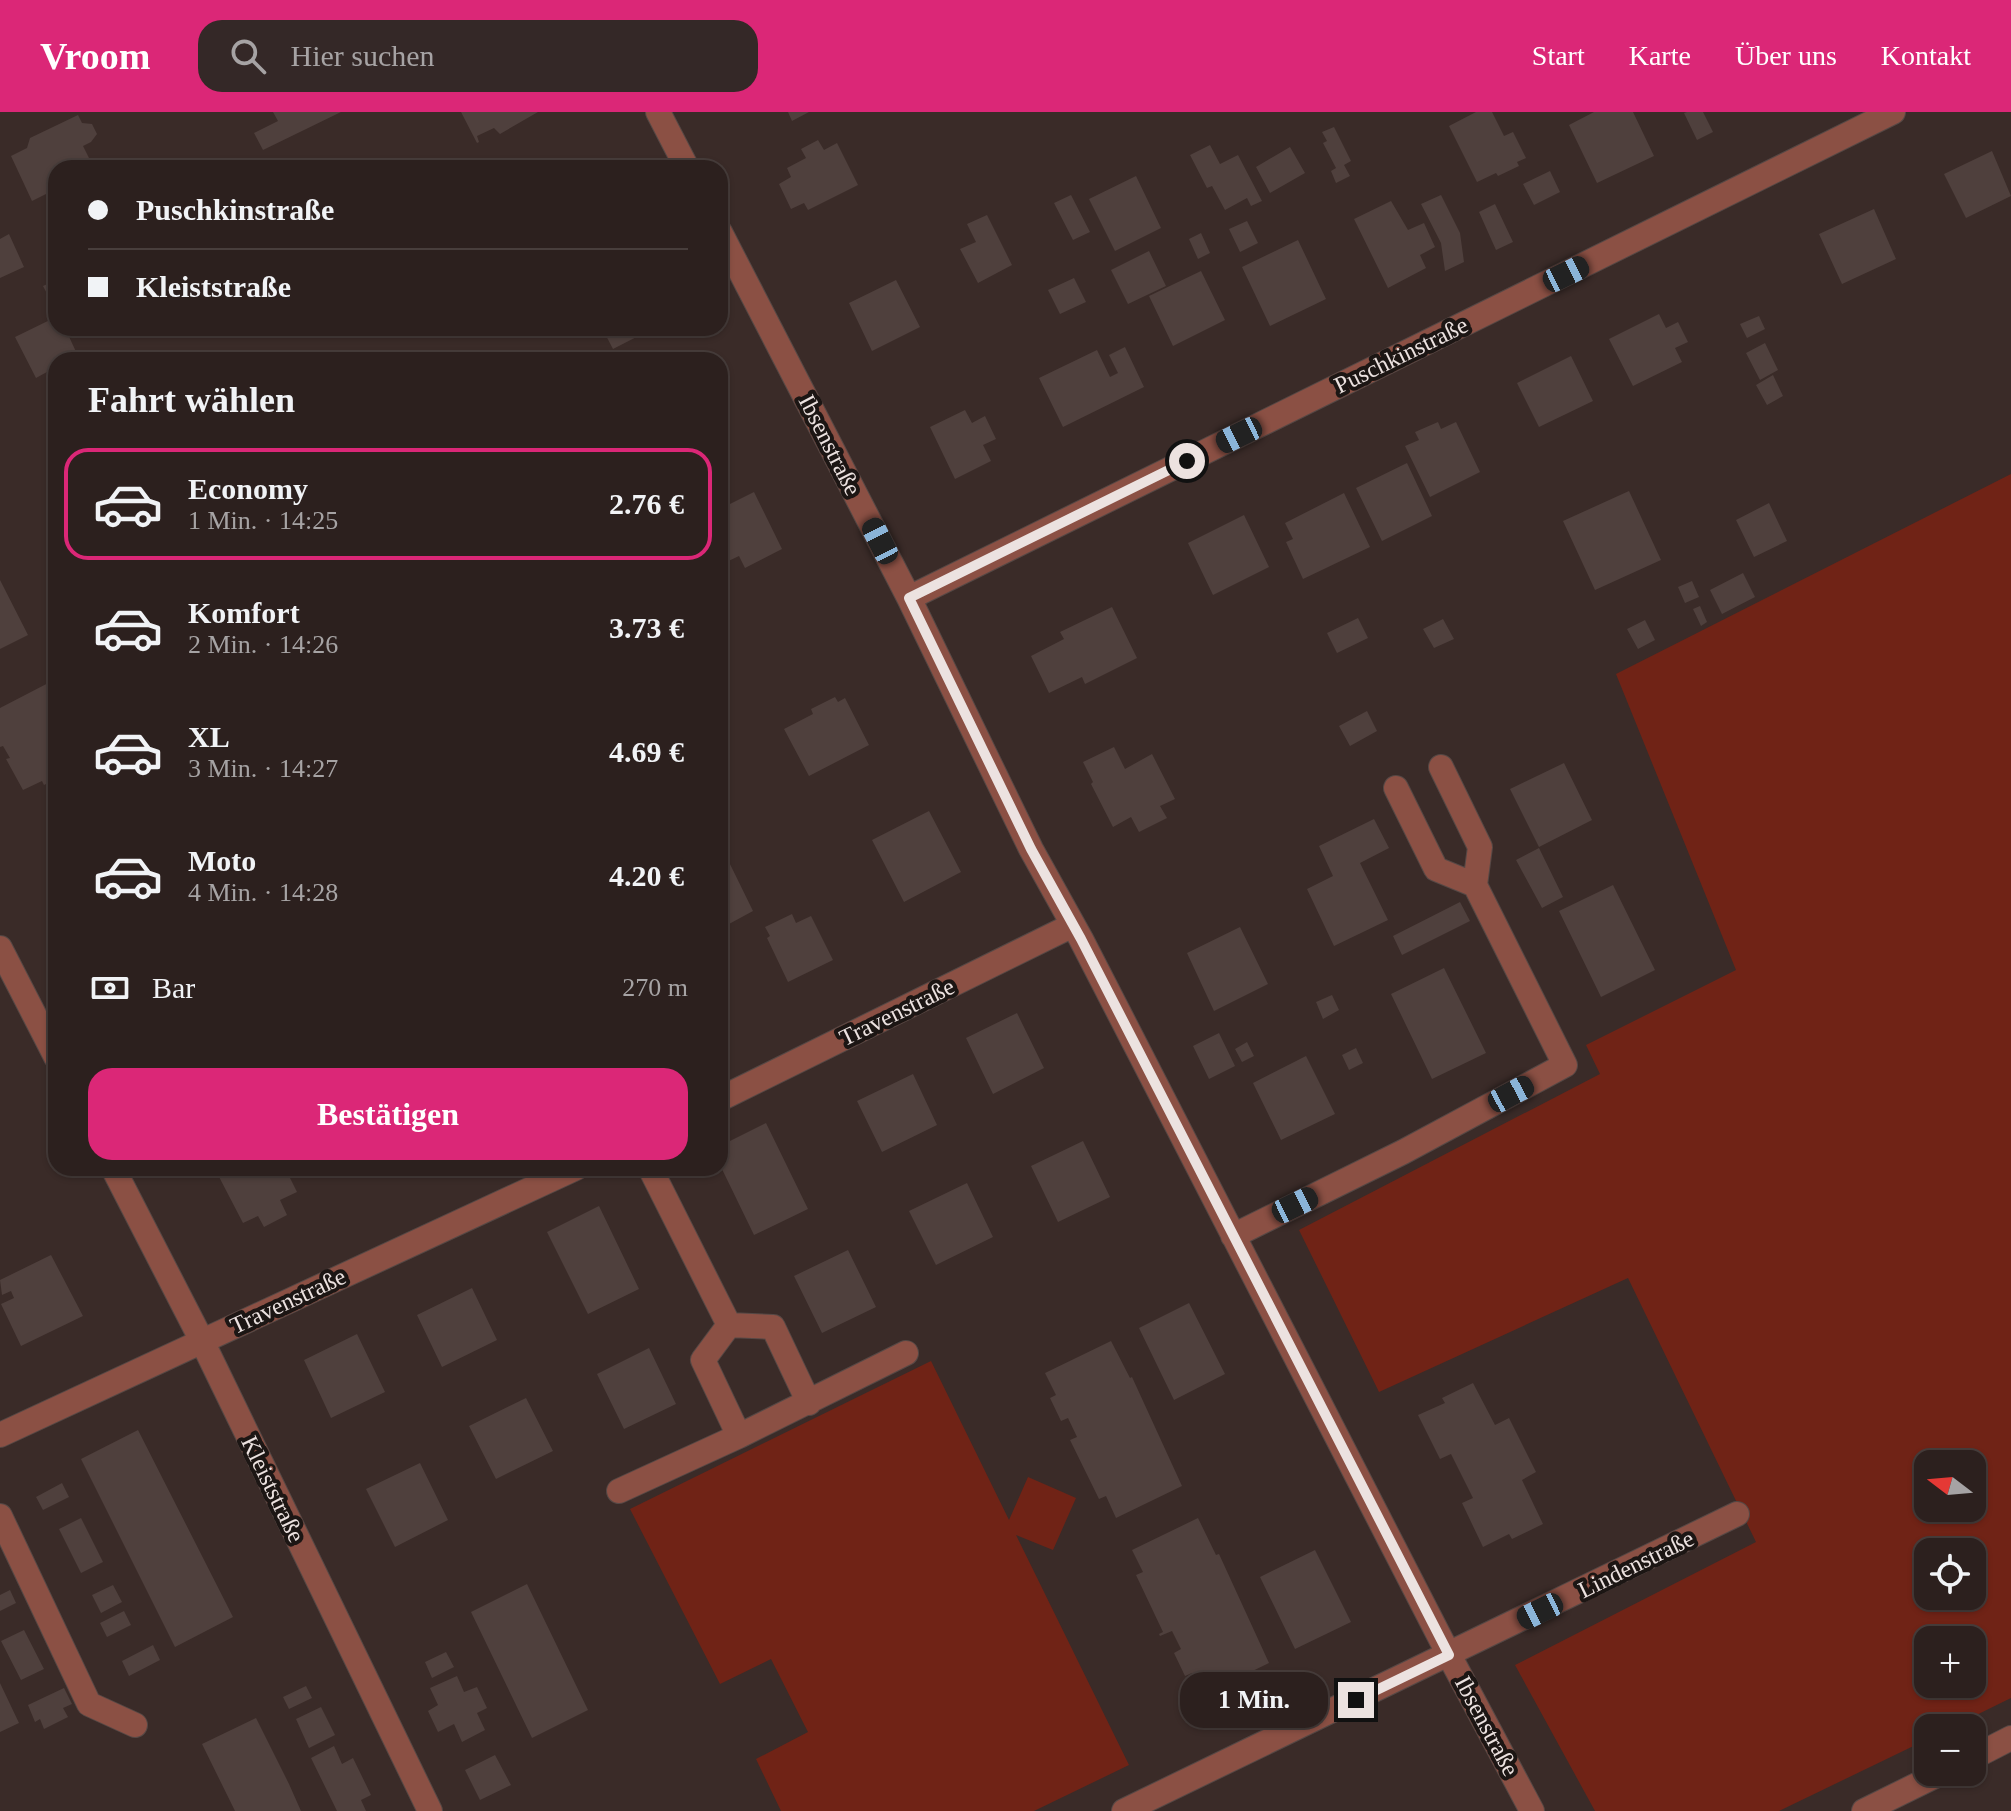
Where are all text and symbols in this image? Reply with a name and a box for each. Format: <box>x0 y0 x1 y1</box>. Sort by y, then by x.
search box <box>198 20 758 92</box>
icon: search <box>226 34 270 78</box>
text: Vroom <box>40 35 150 77</box>
text: Hier suchen <box>290 39 435 72</box>
text: Start <box>1532 40 1585 71</box>
text: Karte <box>1629 40 1691 71</box>
text: Über uns <box>1735 40 1837 71</box>
text: Kontakt <box>1881 40 1971 71</box>
text: Puschkinstraße <box>136 193 334 226</box>
car <box>1539 253 1593 295</box>
text: Kleiststraße <box>136 270 291 303</box>
street label: Puschkinstraße <box>1330 311 1472 399</box>
text: Fahrt wählen <box>88 380 295 420</box>
street label: Ibsenstraße <box>794 390 866 500</box>
car <box>1212 414 1266 456</box>
route start <box>1169 443 1205 479</box>
icon: car <box>92 468 164 540</box>
text: Economy <box>188 472 308 505</box>
text: 2.76 € <box>609 487 684 520</box>
text: 1 Min. · 14:25 <box>188 506 338 535</box>
car <box>858 514 902 568</box>
icon: car <box>92 592 164 664</box>
text: Komfort <box>188 596 300 629</box>
text: 3.73 € <box>609 611 684 644</box>
text: 2 Min. · 14:26 <box>188 630 338 659</box>
icon: car <box>92 716 164 788</box>
text: XL <box>188 720 230 753</box>
text: 4.69 € <box>609 735 684 768</box>
text: 3 Min. · 14:27 <box>188 754 338 783</box>
icon: car <box>92 840 164 912</box>
text: Moto <box>188 844 256 877</box>
text: 4.20 € <box>609 859 684 892</box>
text: 4 Min. · 14:28 <box>188 878 338 907</box>
icon: cash <box>88 966 132 1010</box>
text: Bar <box>152 971 195 1004</box>
text: 270 m <box>622 973 688 1002</box>
street label: Travenstraße <box>835 973 959 1051</box>
button: Bestätigen <box>88 1068 688 1160</box>
car <box>1484 1072 1538 1116</box>
car <box>1268 1184 1322 1226</box>
street label: Travenstraße <box>226 1263 350 1339</box>
street label: Kleiststraße <box>236 1432 310 1546</box>
north arrow <box>1914 1450 1986 1522</box>
map controls <box>1914 1450 1986 1786</box>
street label: Lindenstraße <box>1574 1525 1698 1603</box>
button: locate <box>1914 1538 1986 1610</box>
car <box>1513 1590 1567 1632</box>
button: + <box>1914 1626 1986 1698</box>
callout: 1 Min. <box>1180 1672 1328 1728</box>
street label: Ibsenstraße <box>1450 1672 1524 1780</box>
route end <box>1338 1682 1374 1718</box>
text: 1 Min. <box>1218 1685 1290 1714</box>
button: − <box>1914 1714 1986 1786</box>

